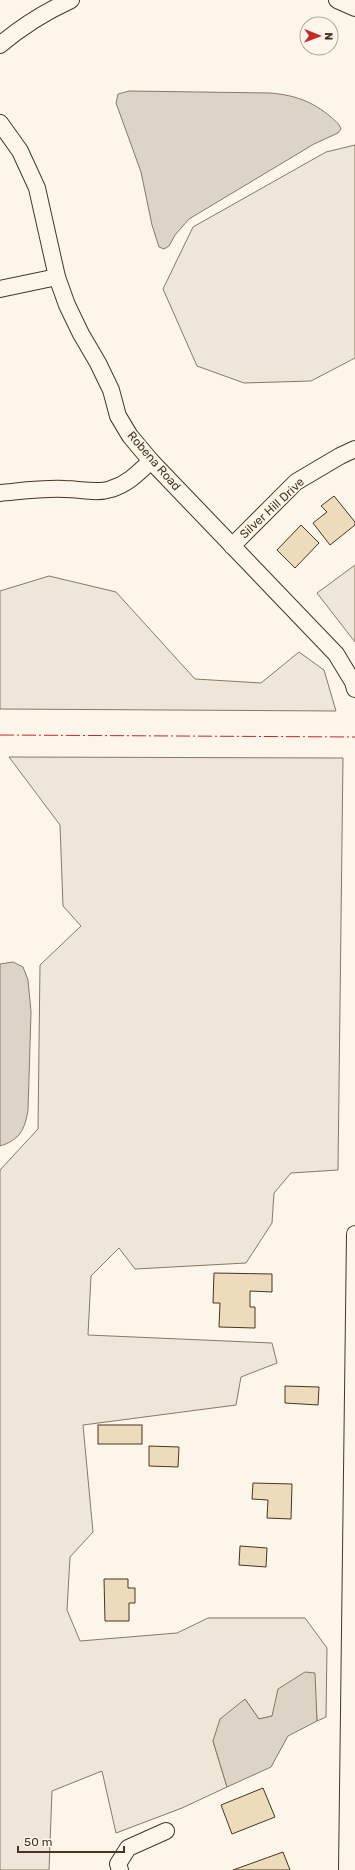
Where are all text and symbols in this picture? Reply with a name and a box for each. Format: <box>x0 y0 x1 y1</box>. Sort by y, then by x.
north arrow <box>299 16 339 56</box>
text: N <box>322 32 335 40</box>
street label: Robena Road <box>125 429 183 493</box>
street label: Silver Hill Drive <box>237 474 307 541</box>
scale bar <box>18 1828 124 1854</box>
text: 50 m <box>24 1835 52 1849</box>

